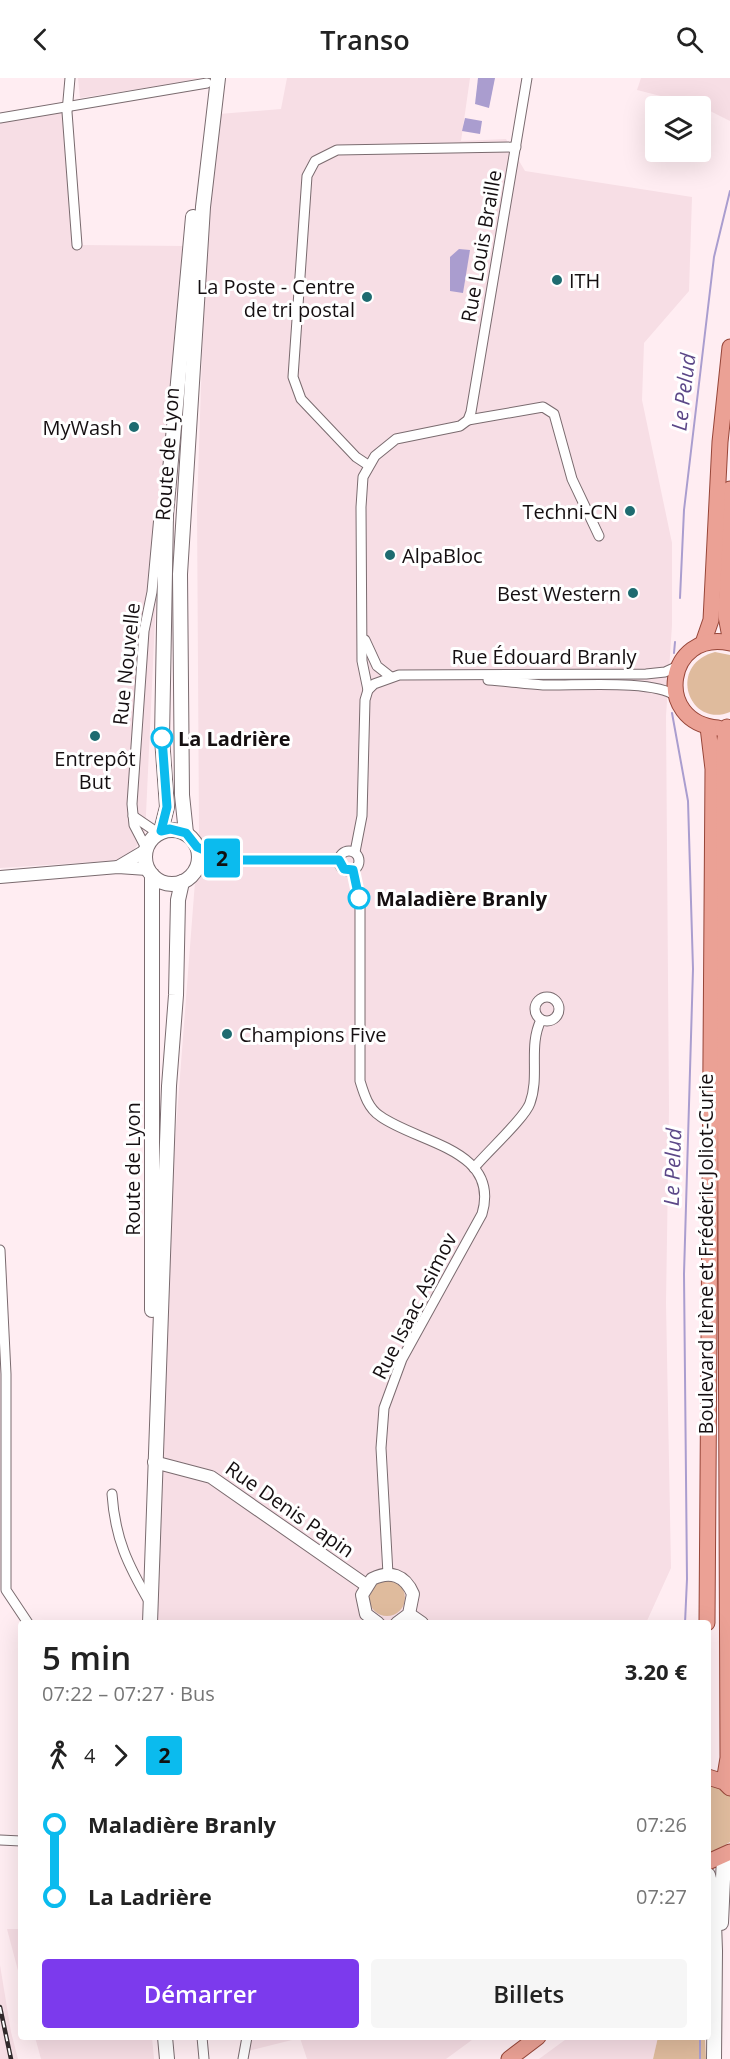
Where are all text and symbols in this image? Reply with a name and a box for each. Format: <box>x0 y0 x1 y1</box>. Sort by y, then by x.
text: Transo <box>320 21 410 58</box>
icon: back <box>24 23 57 56</box>
icon: search <box>673 23 706 56</box>
map controls <box>645 96 711 162</box>
button: layers <box>645 96 711 162</box>
street label: Rue Louis Braille <box>454 168 508 324</box>
place label: ITH <box>569 267 600 294</box>
place label: La Poste - Centre de tri postal <box>197 273 355 323</box>
marker: ITH <box>550 273 564 287</box>
marker: La Poste - Centre de tri postal <box>360 290 374 304</box>
water label: Le Pelud <box>664 351 702 432</box>
street label: Route de Lyon <box>149 386 185 522</box>
place label: MyWash <box>43 414 122 441</box>
marker: MyWash <box>127 420 141 434</box>
place label: Techni-CN <box>523 498 618 525</box>
marker: Techni-CN <box>623 504 637 518</box>
place label: AlpaBloc <box>402 542 483 569</box>
marker: AlpaBloc <box>383 548 397 562</box>
place label: Best Western <box>497 580 621 607</box>
marker: Best Western <box>626 586 640 600</box>
street label: Rue Nouvelle <box>106 601 146 727</box>
street label: Rue Édouard Branly <box>452 643 637 670</box>
place label: La Ladrière <box>178 725 291 752</box>
marker: La Ladrière <box>151 727 173 749</box>
marker: Entrepôt But <box>88 729 102 743</box>
place label: Entrepôt But <box>54 745 136 795</box>
line badge: 2 <box>202 838 242 878</box>
text: 2 <box>216 844 228 872</box>
place label: Maladière Branly <box>376 885 548 912</box>
marker: Maladière Branly <box>348 887 370 909</box>
place label: Champions Five <box>239 1021 386 1048</box>
marker: Champions Five <box>220 1027 234 1041</box>
street label: Boulevard Irène et Frédéric Joliot-Curie <box>692 1073 719 1435</box>
street label: Route de Lyon <box>119 1102 146 1236</box>
water label: Le Pelud <box>657 1127 687 1206</box>
street label: Rue Isaac Asimov <box>365 1228 463 1384</box>
street label: Rue Denis Papin <box>220 1454 360 1564</box>
text: 5 min <box>42 1635 131 1680</box>
text: 3.20 € <box>625 1656 687 1686</box>
text: 07:22 – 07:27 · Bus <box>42 1680 215 1707</box>
icon: walk <box>42 1739 75 1772</box>
icon: forward <box>104 1739 137 1772</box>
text: 2 <box>158 1741 170 1769</box>
text: 4 <box>84 1742 95 1769</box>
text: Maladière Branly <box>88 1809 276 1839</box>
text: 07:26 <box>636 1811 687 1838</box>
text: La Ladrière <box>88 1881 212 1911</box>
text: 07:27 <box>636 1883 687 1910</box>
button: Démarrer <box>42 1959 359 2028</box>
button: Billets <box>371 1959 687 2028</box>

